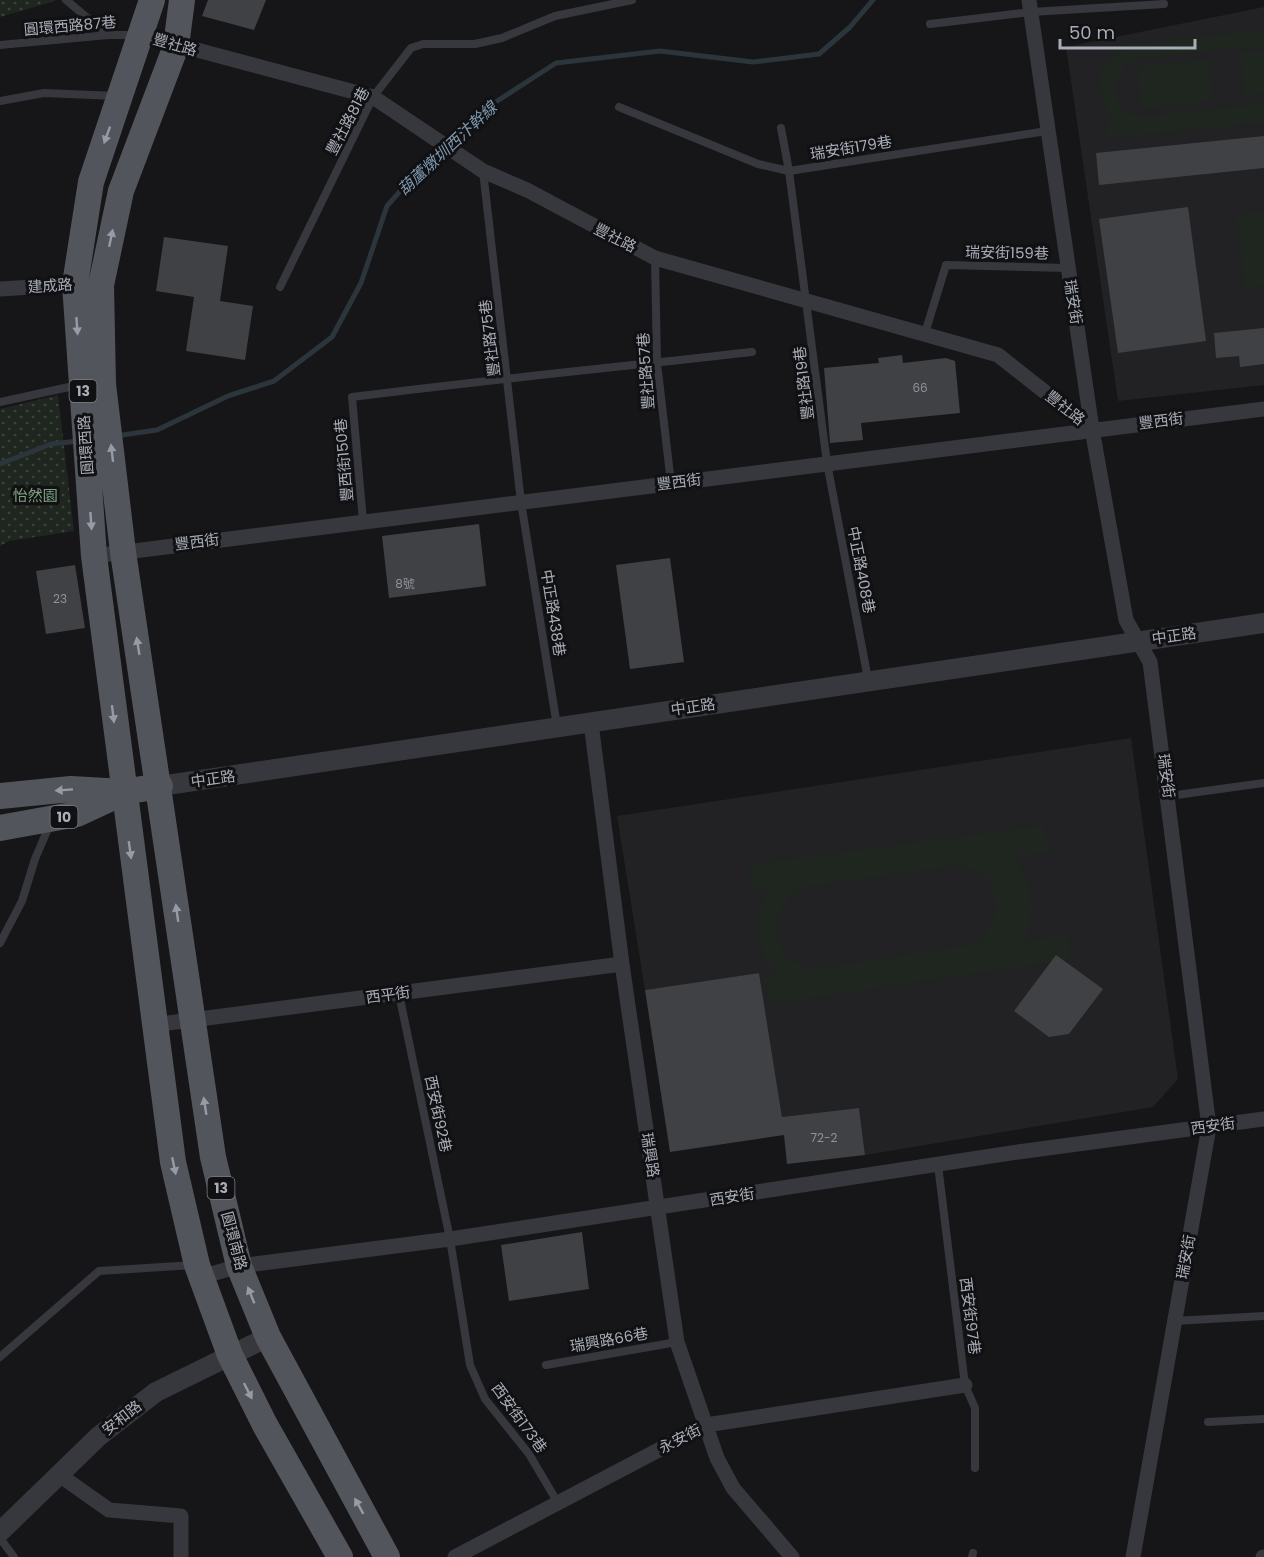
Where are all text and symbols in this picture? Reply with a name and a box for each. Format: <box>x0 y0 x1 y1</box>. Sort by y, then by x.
street label: 圓環西路87巷 <box>23 11 117 40</box>
scale bar <box>1060 12 1195 50</box>
text: 50 m <box>1069 20 1115 45</box>
street label: 豐社路 <box>151 28 200 61</box>
street label: 豐社路81巷 <box>321 83 374 158</box>
water label: 葫蘆燉圳西汴幹線 <box>393 95 503 200</box>
one-way arrow <box>102 126 112 144</box>
street label: 瑞安街179巷 <box>809 131 893 164</box>
street label: 豐社路 <box>590 218 640 257</box>
one-way arrow <box>107 228 116 247</box>
street label: 瑞安街159巷 <box>965 241 1049 264</box>
street label: 建成路 <box>27 273 73 298</box>
street label: 瑞安街 <box>1060 278 1087 326</box>
street label: 豐社路75巷 <box>474 298 505 378</box>
one-way arrow <box>73 317 82 336</box>
street label: 豐社路57巷 <box>632 332 659 410</box>
street label: 豐社路19巷 <box>789 345 818 421</box>
house number: 66 <box>912 379 928 396</box>
road number: 13 <box>70 380 97 402</box>
street label: 豐社路 <box>1041 385 1090 430</box>
street label: 豐西街 <box>1137 407 1185 434</box>
street label: 圓環西路 <box>73 414 98 476</box>
street label: 豐西街150巷 <box>329 417 358 503</box>
one-way arrow <box>107 443 116 462</box>
street label: 豐西街 <box>655 468 703 495</box>
park label: 怡然園 <box>12 485 58 506</box>
one-way arrow <box>87 511 96 530</box>
street label: 中正路408巷 <box>843 525 880 615</box>
street label: 豐西街 <box>173 528 221 555</box>
street label: 中正路438巷 <box>536 568 571 658</box>
house number: 8號 <box>395 575 415 592</box>
house number: 23 <box>53 590 67 607</box>
street label: 中正路 <box>1150 622 1198 649</box>
one-way arrow <box>134 636 143 655</box>
street label: 中正路 <box>669 693 717 720</box>
one-way arrow <box>108 705 118 724</box>
street label: 瑞安街 <box>1153 752 1180 800</box>
street label: 中正路 <box>189 765 237 792</box>
one-way arrow <box>55 785 74 795</box>
road number: 10 <box>50 806 78 828</box>
one-way arrow <box>126 841 135 860</box>
one-way arrow <box>173 904 182 923</box>
street label: 西平街 <box>364 981 412 1008</box>
street label: 西安街92巷 <box>420 1074 457 1154</box>
one-way arrow <box>201 1097 210 1116</box>
street label: 西安街 <box>1189 1112 1237 1139</box>
house number: 72-2 <box>811 1129 838 1146</box>
street label: 瑞興路 <box>637 1131 664 1179</box>
one-way arrow <box>170 1157 179 1176</box>
road number: 13 <box>208 1177 234 1199</box>
street label: 西安街 <box>708 1183 756 1210</box>
street label: 圓環南路 <box>217 1209 252 1273</box>
street label: 瑞安街 <box>1171 1233 1200 1281</box>
street label: 西安街97巷 <box>955 1276 986 1356</box>
one-way arrow <box>246 1286 256 1304</box>
street label: 瑞興路66巷 <box>568 1322 650 1357</box>
street label: 西安街173巷 <box>487 1378 552 1457</box>
one-way arrow <box>243 1382 253 1399</box>
street label: 安和路 <box>97 1395 146 1440</box>
street label: 永安街 <box>655 1419 705 1458</box>
one-way arrow <box>354 1497 364 1514</box>

